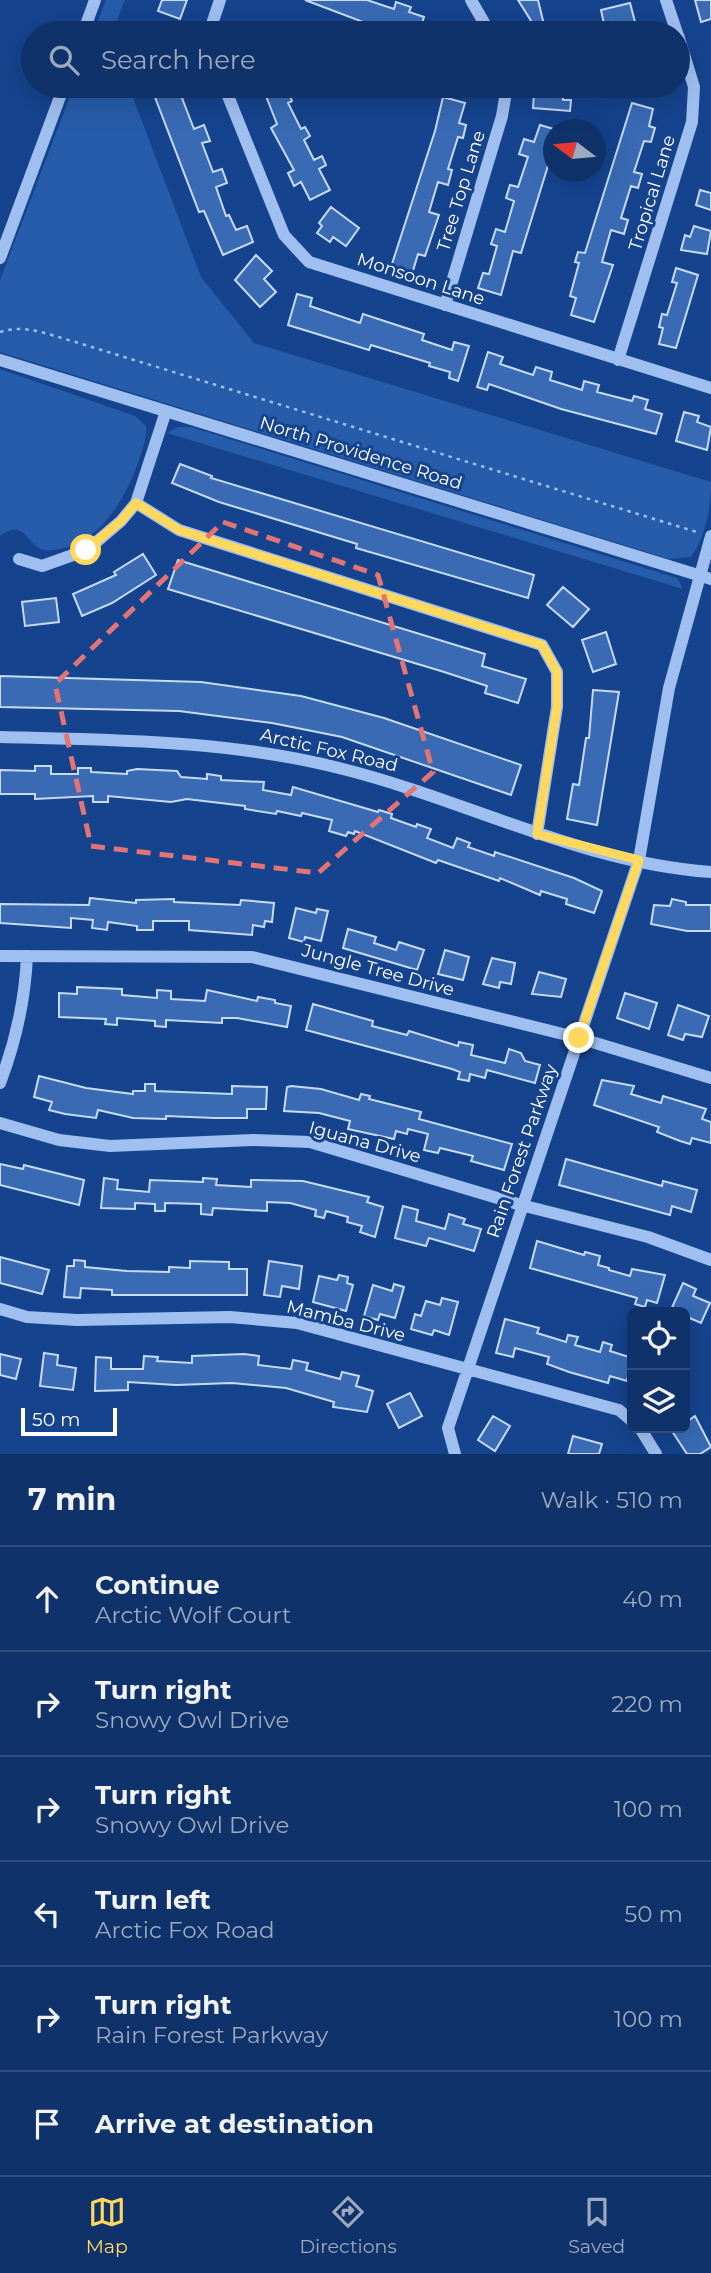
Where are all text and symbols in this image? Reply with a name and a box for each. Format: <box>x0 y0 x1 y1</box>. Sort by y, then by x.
search box <box>21 21 690 98</box>
icon: search <box>45 41 83 79</box>
text: Search here <box>101 44 256 76</box>
north arrow <box>543 119 606 182</box>
street label: Tree Top Lane <box>432 128 490 254</box>
street label: Tropical Lane <box>624 132 680 254</box>
street label: Monsoon Lane <box>354 248 488 310</box>
street label: North Providence Road <box>257 412 465 494</box>
route start <box>70 534 101 565</box>
street label: Arctic Fox Road <box>258 723 400 777</box>
street label: Jungle Tree Drive <box>298 939 457 1001</box>
route end <box>563 1022 594 1053</box>
street label: Rain Forest Parkway <box>482 1061 562 1241</box>
street label: Iguana Drive <box>307 1116 424 1168</box>
street label: Mamba Drive <box>284 1296 408 1346</box>
map controls <box>627 1307 690 1433</box>
button: locate <box>627 1307 690 1370</box>
button: layers <box>627 1370 690 1433</box>
scale bar <box>21 1405 117 1437</box>
text: 50 m <box>32 1408 80 1431</box>
text: 7 min <box>28 1481 116 1518</box>
text: Walk · 510 m <box>540 1486 683 1514</box>
text: Continue <box>95 1569 220 1601</box>
icon: ahead <box>28 1580 66 1618</box>
text: 40 m <box>622 1585 683 1613</box>
text: Arctic Wolf Court <box>95 1601 291 1629</box>
text: Turn right <box>95 1674 231 1706</box>
icon: right <box>28 1685 66 1723</box>
text: 220 m <box>611 1690 683 1718</box>
text: Snowy Owl Drive <box>95 1706 289 1734</box>
text: Turn right <box>95 1779 231 1811</box>
icon: right <box>28 1790 66 1828</box>
text: 100 m <box>614 1795 683 1823</box>
text: Snowy Owl Drive <box>95 1811 289 1839</box>
text: Turn left <box>95 1884 211 1916</box>
icon: left <box>28 1895 66 1933</box>
text: 50 m <box>624 1900 683 1928</box>
text: Arctic Fox Road <box>95 1916 275 1944</box>
text: Turn right <box>95 1989 231 2021</box>
icon: right <box>28 2000 66 2038</box>
text: 100 m <box>614 2005 683 2033</box>
text: Rain Forest Parkway <box>95 2021 328 2049</box>
icon: arrive <box>28 2105 66 2143</box>
text: Arrive at destination <box>95 2108 374 2140</box>
tab: Map <box>86 2193 128 2258</box>
tab: Directions <box>299 2193 397 2258</box>
tab: Saved <box>568 2193 625 2258</box>

